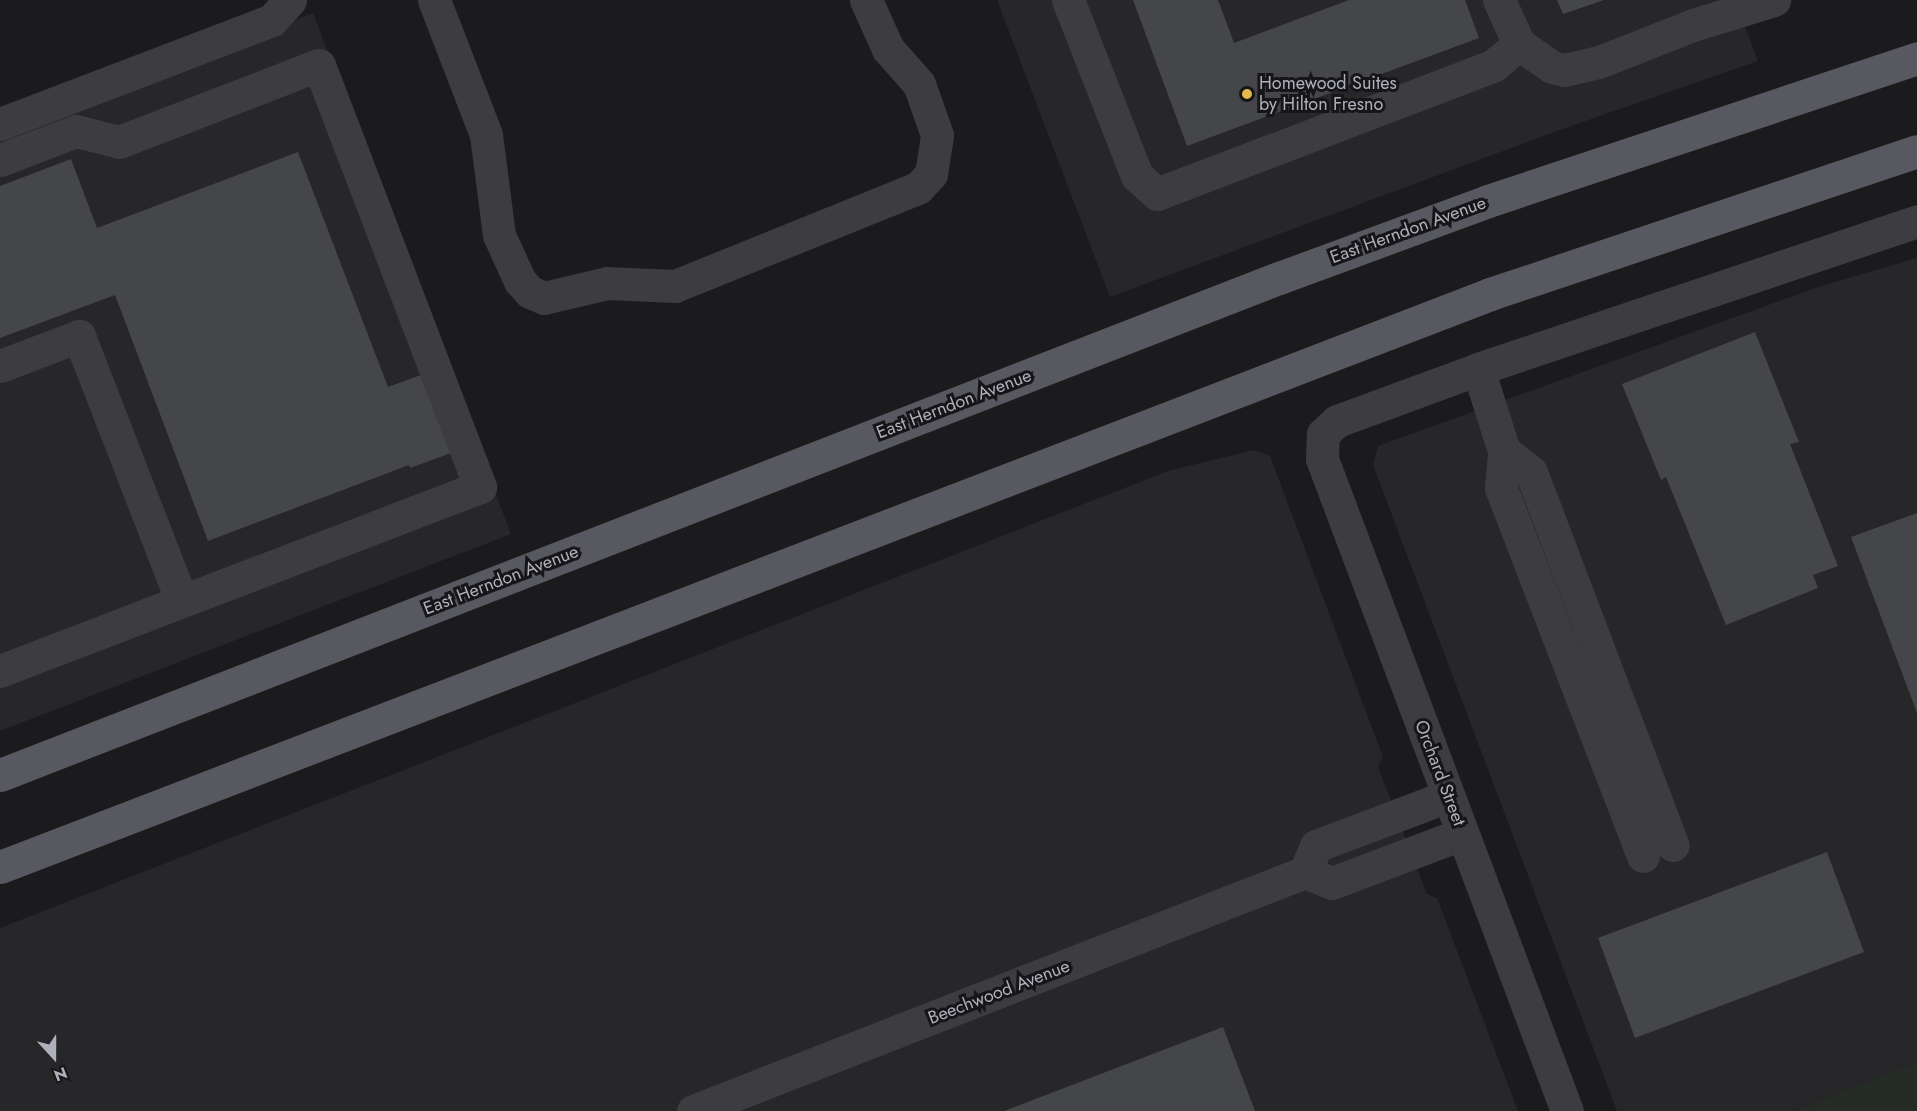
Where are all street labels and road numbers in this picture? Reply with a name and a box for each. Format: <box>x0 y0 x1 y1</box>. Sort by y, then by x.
street label: East Herndon Avenue <box>1327 192 1489 268</box>
street label: East Herndon Avenue <box>873 364 1035 444</box>
street label: East Herndon Avenue <box>420 540 582 620</box>
street label: Orchard Street <box>1410 717 1470 829</box>
street label: Beechwood Avenue <box>925 955 1073 1029</box>

